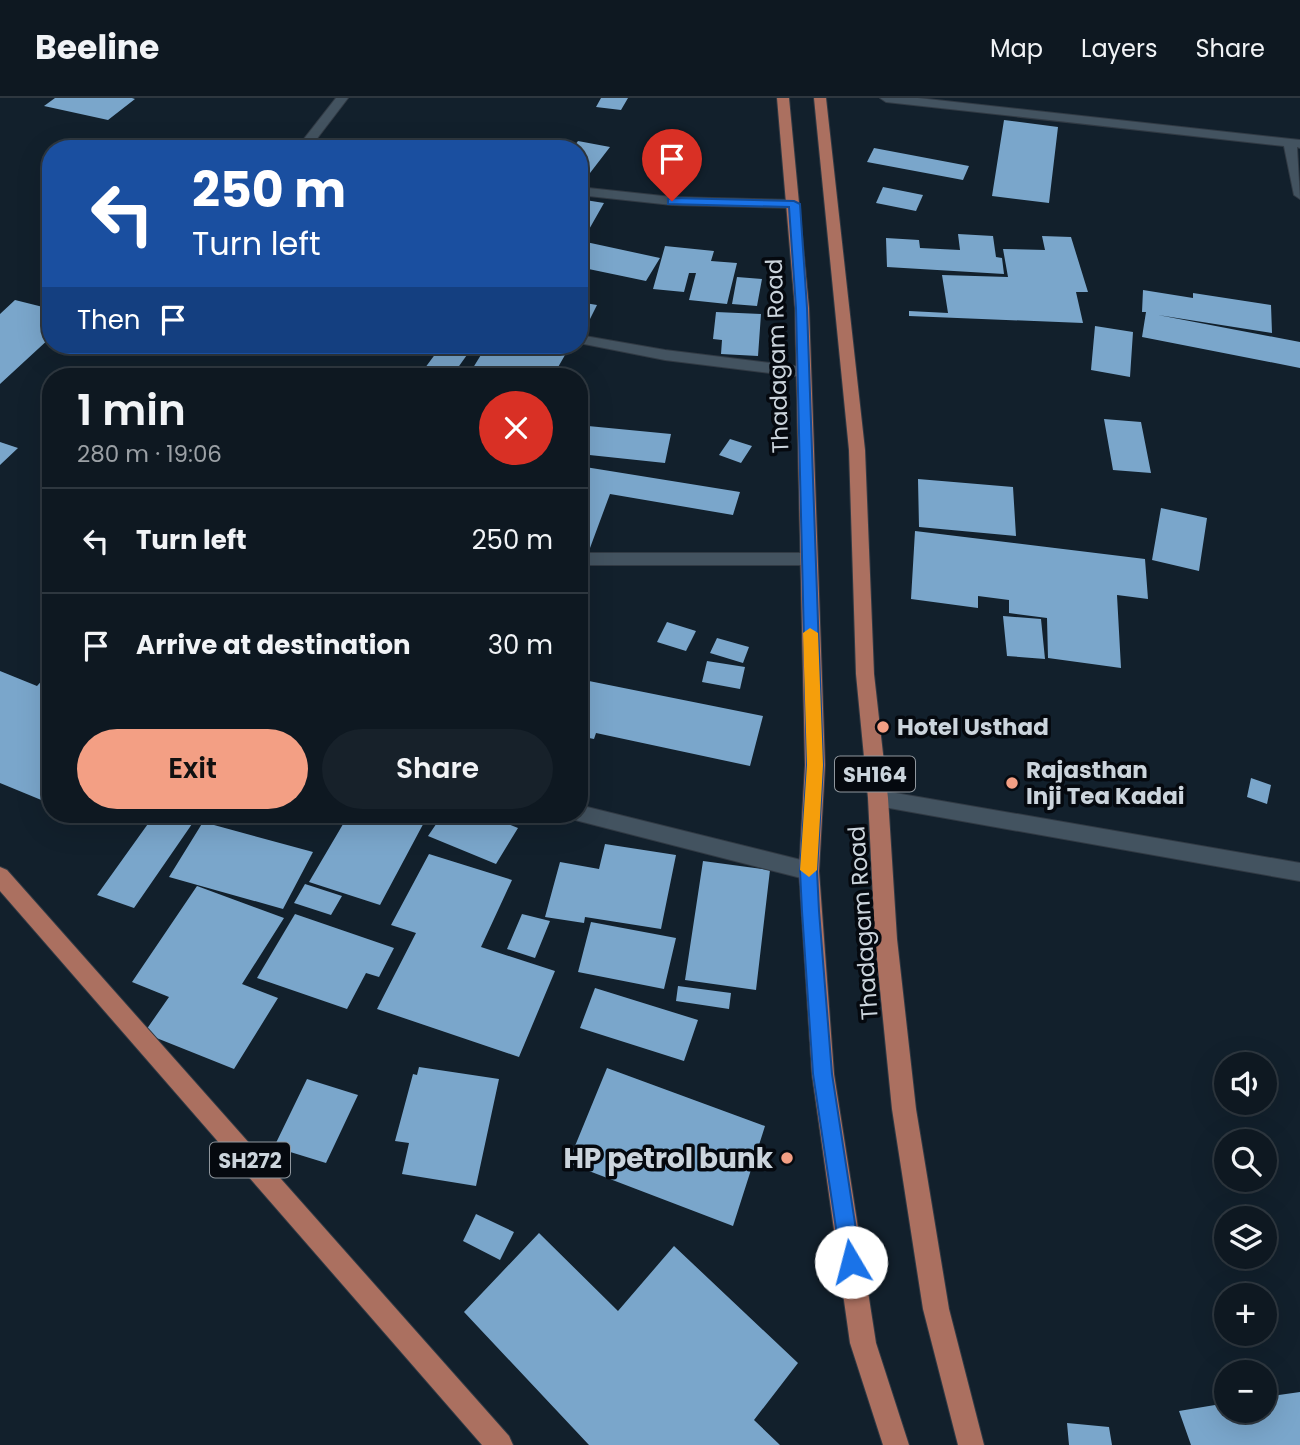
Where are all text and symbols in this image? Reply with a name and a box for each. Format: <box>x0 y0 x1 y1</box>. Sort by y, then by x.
text: Beeline <box>35 24 159 71</box>
text: Map <box>990 32 1043 65</box>
text: Layers <box>1081 32 1157 65</box>
text: Share <box>1195 32 1265 65</box>
pin <box>642 129 702 201</box>
icon: arrive <box>653 140 691 178</box>
text: 250 m <box>192 156 346 224</box>
icon: left <box>77 168 168 259</box>
text: Turn left <box>192 221 321 266</box>
street label: Thadagam Road <box>758 258 796 454</box>
icon: arrive <box>154 301 192 339</box>
text: Then <box>77 302 140 338</box>
text: 1 min <box>77 381 186 440</box>
button: close <box>479 391 553 465</box>
text: 280 m · 19:06 <box>77 438 222 470</box>
icon: left <box>77 522 115 560</box>
text: Turn left <box>136 522 247 558</box>
text: 250 m <box>472 522 553 558</box>
icon: arrive <box>77 627 115 665</box>
text: Arrive at destination <box>136 627 411 663</box>
text: 30 m <box>488 627 553 663</box>
place label: Hotel Usthad <box>897 711 1049 743</box>
marker: Hotel Usthad <box>875 719 891 735</box>
button: Exit <box>77 729 308 809</box>
button: Share <box>322 729 553 809</box>
place label: Rajasthan Inji Tea Kadai <box>1026 754 1185 812</box>
road number: SH164 <box>835 756 915 792</box>
marker: Rajasthan Inji Tea Kadai <box>1004 775 1020 791</box>
street label: Thadagam Road <box>840 825 886 1021</box>
map controls <box>1214 1052 1277 1423</box>
button: sound <box>1214 1052 1277 1115</box>
button: search <box>1214 1129 1277 1192</box>
place label: HP petrol bunk <box>563 1139 774 1178</box>
road number: SH272 <box>210 1142 290 1178</box>
marker: HP petrol bunk <box>779 1150 795 1166</box>
button: layers <box>1214 1206 1277 1269</box>
position arrow <box>814 1225 888 1299</box>
button: + <box>1214 1283 1277 1346</box>
button: − <box>1214 1360 1277 1423</box>

